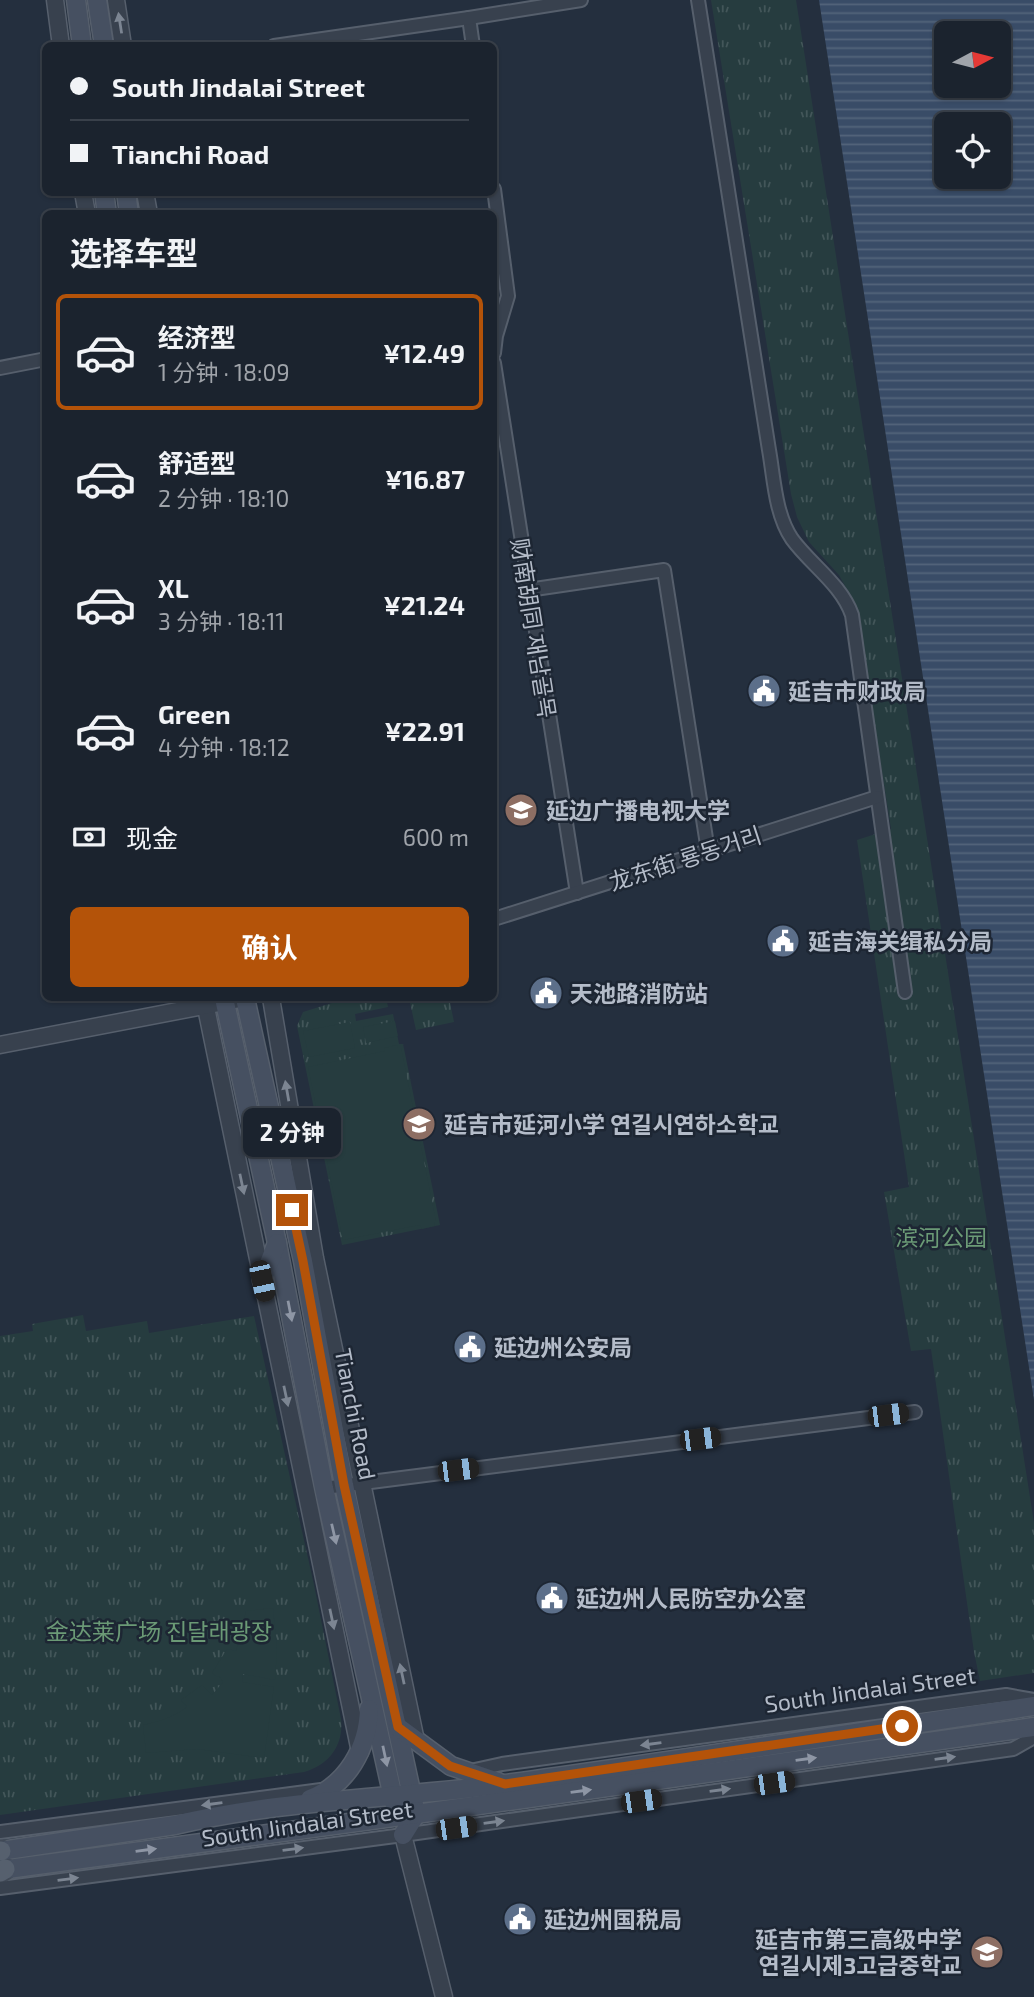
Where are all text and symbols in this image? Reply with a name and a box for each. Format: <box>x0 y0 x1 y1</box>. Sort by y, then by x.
one-way arrow <box>114 12 125 34</box>
north arrow <box>934 21 1012 98</box>
map controls <box>934 21 1011 189</box>
text: South Jindalai Street <box>112 71 365 102</box>
button: locate <box>934 112 1011 189</box>
text: Tianchi Road <box>112 138 269 169</box>
text: 选择车型 <box>70 233 198 271</box>
icon: car <box>74 321 137 384</box>
text: 经济型 <box>158 321 236 352</box>
text: ¥12.49 <box>383 337 465 368</box>
text: 1 分钟 · 18:09 <box>158 358 290 386</box>
icon: car <box>74 447 137 510</box>
text: 舒适型 <box>158 447 236 478</box>
text: ¥16.87 <box>385 463 465 494</box>
text: 2 分钟 · 18:10 <box>158 484 289 512</box>
street label: 财南胡同 재남골목 <box>506 536 562 720</box>
text: XL <box>158 572 189 603</box>
icon: car <box>74 573 137 636</box>
text: ¥21.24 <box>383 589 465 620</box>
text: 3 分钟 · 18:11 <box>158 607 284 635</box>
public building icon: 延吉市财政局 <box>745 672 783 710</box>
place label: 延吉市财政局 <box>788 677 926 705</box>
text: Green <box>158 698 231 729</box>
icon: car <box>74 699 137 762</box>
text: ¥22.91 <box>385 715 465 746</box>
text: 4 分钟 · 18:12 <box>158 733 290 761</box>
school or university icon: 延边广播电视大学 <box>502 791 540 829</box>
place label: 延边广播电视大学 <box>546 796 730 824</box>
icon: cash <box>70 818 108 856</box>
street label: 龙东街 룡동거리 <box>605 820 765 896</box>
text: 现金 <box>126 822 178 853</box>
text: 600 m <box>403 823 469 851</box>
button: 确认 <box>70 907 469 987</box>
public building icon: 延吉海关缉私分局 <box>764 922 802 960</box>
place label: 延吉海关缉私分局 <box>808 927 992 955</box>
public building icon: 天池路消防站 <box>527 974 565 1012</box>
place label: 天池路消防站 <box>570 979 708 1007</box>
one-way arrow <box>281 1080 292 1102</box>
school or university icon: 延吉市延河小学 연길시연하소학교 <box>400 1105 438 1143</box>
callout: 2 分钟 <box>243 1108 341 1158</box>
place label: 延吉市延河小学 연길시연하소학교 <box>444 1110 779 1138</box>
text: 2 分钟 <box>260 1118 324 1146</box>
one-way arrow <box>237 1173 248 1195</box>
route end <box>276 1194 308 1226</box>
park label: 滨河公园 <box>895 1223 987 1251</box>
car <box>248 1258 277 1304</box>
one-way arrow <box>285 1300 296 1322</box>
public building icon: 延边州公安局 <box>451 1328 489 1366</box>
place label: 延边州公安局 <box>494 1333 632 1361</box>
street label: Tianchi Road <box>330 1346 382 1482</box>
one-way arrow <box>280 1385 291 1407</box>
car <box>866 1402 911 1428</box>
car <box>678 1426 723 1452</box>
car <box>436 1457 481 1483</box>
one-way arrow <box>329 1523 340 1545</box>
public building icon: 延边州人民防空办公室 <box>533 1579 571 1617</box>
place label: 延边州人民防空办公室 <box>576 1584 806 1612</box>
one-way arrow <box>326 1608 337 1630</box>
park label: 金达莱广场 진달래광장 <box>46 1617 272 1645</box>
street label: South Jindalai Street <box>763 1660 978 1718</box>
one-way arrow <box>396 1663 407 1685</box>
route start <box>886 1710 918 1742</box>
one-way arrow <box>640 1738 662 1749</box>
one-way arrow <box>379 1745 390 1767</box>
one-way arrow <box>934 1753 956 1764</box>
one-way arrow <box>795 1754 817 1765</box>
car <box>752 1770 797 1796</box>
one-way arrow <box>570 1785 592 1796</box>
one-way arrow <box>709 1785 731 1796</box>
car <box>619 1788 664 1814</box>
street label: South Jindalai Street <box>200 1794 415 1852</box>
one-way arrow <box>201 1799 223 1810</box>
car <box>434 1815 479 1841</box>
one-way arrow <box>484 1816 506 1827</box>
one-way arrow <box>135 1844 157 1855</box>
one-way arrow <box>282 1844 304 1855</box>
one-way arrow <box>57 1873 79 1884</box>
public building icon: 延边州国税局 <box>501 1900 539 1938</box>
place label: 延边州国税局 <box>544 1905 682 1933</box>
place label: 延吉市第三高级中学 연길시제3고급중학교 <box>755 1925 962 1979</box>
school or university icon: 延吉市第三高级中学 연길시제3고급중학교 <box>968 1933 1006 1971</box>

